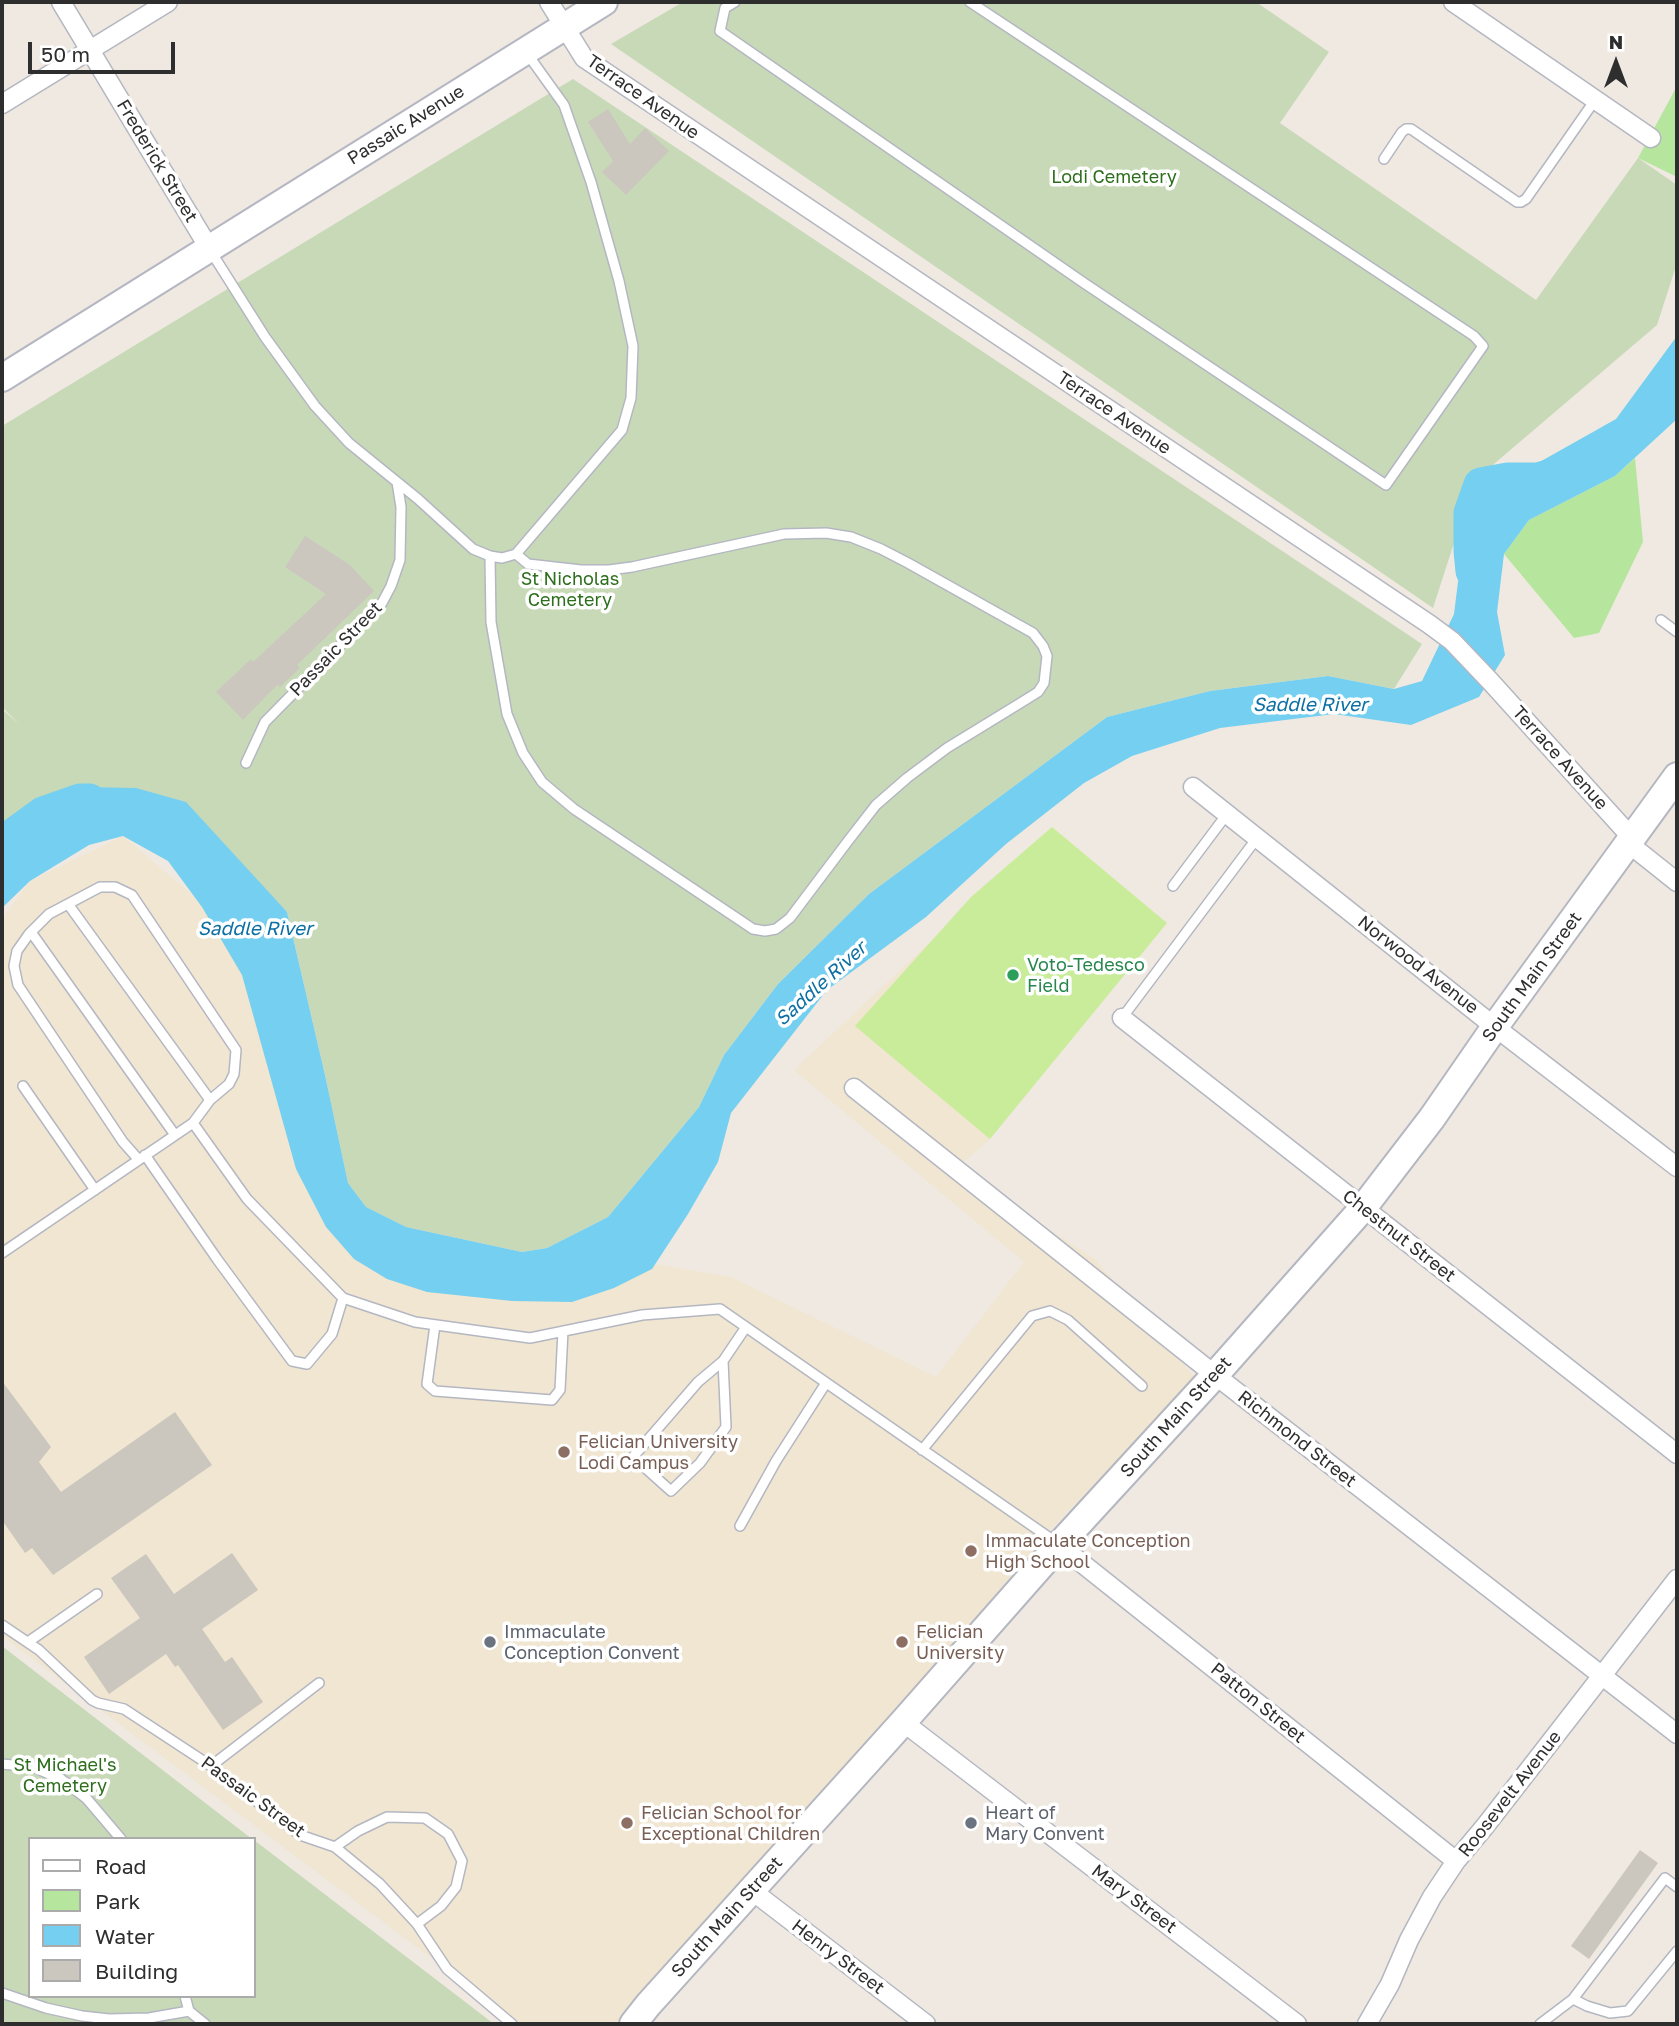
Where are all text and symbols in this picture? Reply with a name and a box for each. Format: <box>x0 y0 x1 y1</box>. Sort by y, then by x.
scale bar <box>32 28 178 72</box>
north arrow <box>1581 28 1651 98</box>
text: N <box>1609 30 1623 53</box>
text: 50 m <box>41 41 90 67</box>
street label: Terrace Avenue <box>583 50 703 144</box>
street label: Passaic Avenue <box>344 80 468 170</box>
street label: Frederick Street <box>112 96 202 226</box>
park label: Lodi Cemetery <box>1051 166 1177 188</box>
street label: Terrace Avenue <box>1053 367 1175 459</box>
park label: St Nicholas Cemetery <box>521 568 619 610</box>
street label: Passaic Street <box>285 597 387 701</box>
water label: Saddle River <box>1253 694 1367 716</box>
street label: Terrace Avenue <box>1508 702 1612 814</box>
street label: South Main Street <box>1478 908 1586 1046</box>
street label: Norwood Avenue <box>1353 911 1483 1019</box>
water label: Saddle River <box>198 918 312 940</box>
water label: Saddle River <box>771 937 871 1031</box>
place label: Voto-Tedesco Field <box>1027 954 1145 996</box>
marker: Voto-Tedesco Field <box>1005 967 1021 983</box>
street label: Chestnut Street <box>1338 1185 1460 1287</box>
street label: South Main Street <box>1116 1352 1236 1482</box>
street label: Richmond Street <box>1233 1386 1361 1492</box>
place label: Felician University Lodi Campus <box>578 1431 738 1474</box>
marker: Felician University Lodi Campus <box>556 1444 572 1460</box>
place label: Immaculate Conception High School <box>985 1530 1191 1572</box>
marker: Immaculate Conception High School <box>963 1543 979 1559</box>
place label: Immaculate Conception Convent <box>504 1621 680 1664</box>
place label: Felician University <box>916 1621 1004 1664</box>
marker: Immaculate Conception Convent <box>482 1634 498 1650</box>
marker: Felician University <box>894 1634 910 1650</box>
street label: Patton Street <box>1206 1658 1310 1748</box>
street label: Roosevelt Avenue <box>1454 1727 1566 1861</box>
street label: Passaic Street <box>197 1752 309 1842</box>
park label: St Michael's Cemetery <box>13 1754 117 1796</box>
place label: Felician School for Exceptional Children <box>641 1802 820 1844</box>
place label: Heart of Mary Convent <box>985 1802 1105 1844</box>
marker: Felician School for Exceptional Children <box>619 1815 635 1831</box>
marker: Heart of Mary Convent <box>963 1815 979 1831</box>
legend <box>28 1837 256 1998</box>
street label: South Main Street <box>667 1852 787 1982</box>
text: Road <box>95 1853 146 1879</box>
street label: Mary Street <box>1087 1860 1181 1938</box>
text: Park <box>95 1888 140 1914</box>
street label: Henry Street <box>787 1915 889 1999</box>
text: Water <box>95 1923 155 1949</box>
text: Building <box>95 1958 178 1984</box>

